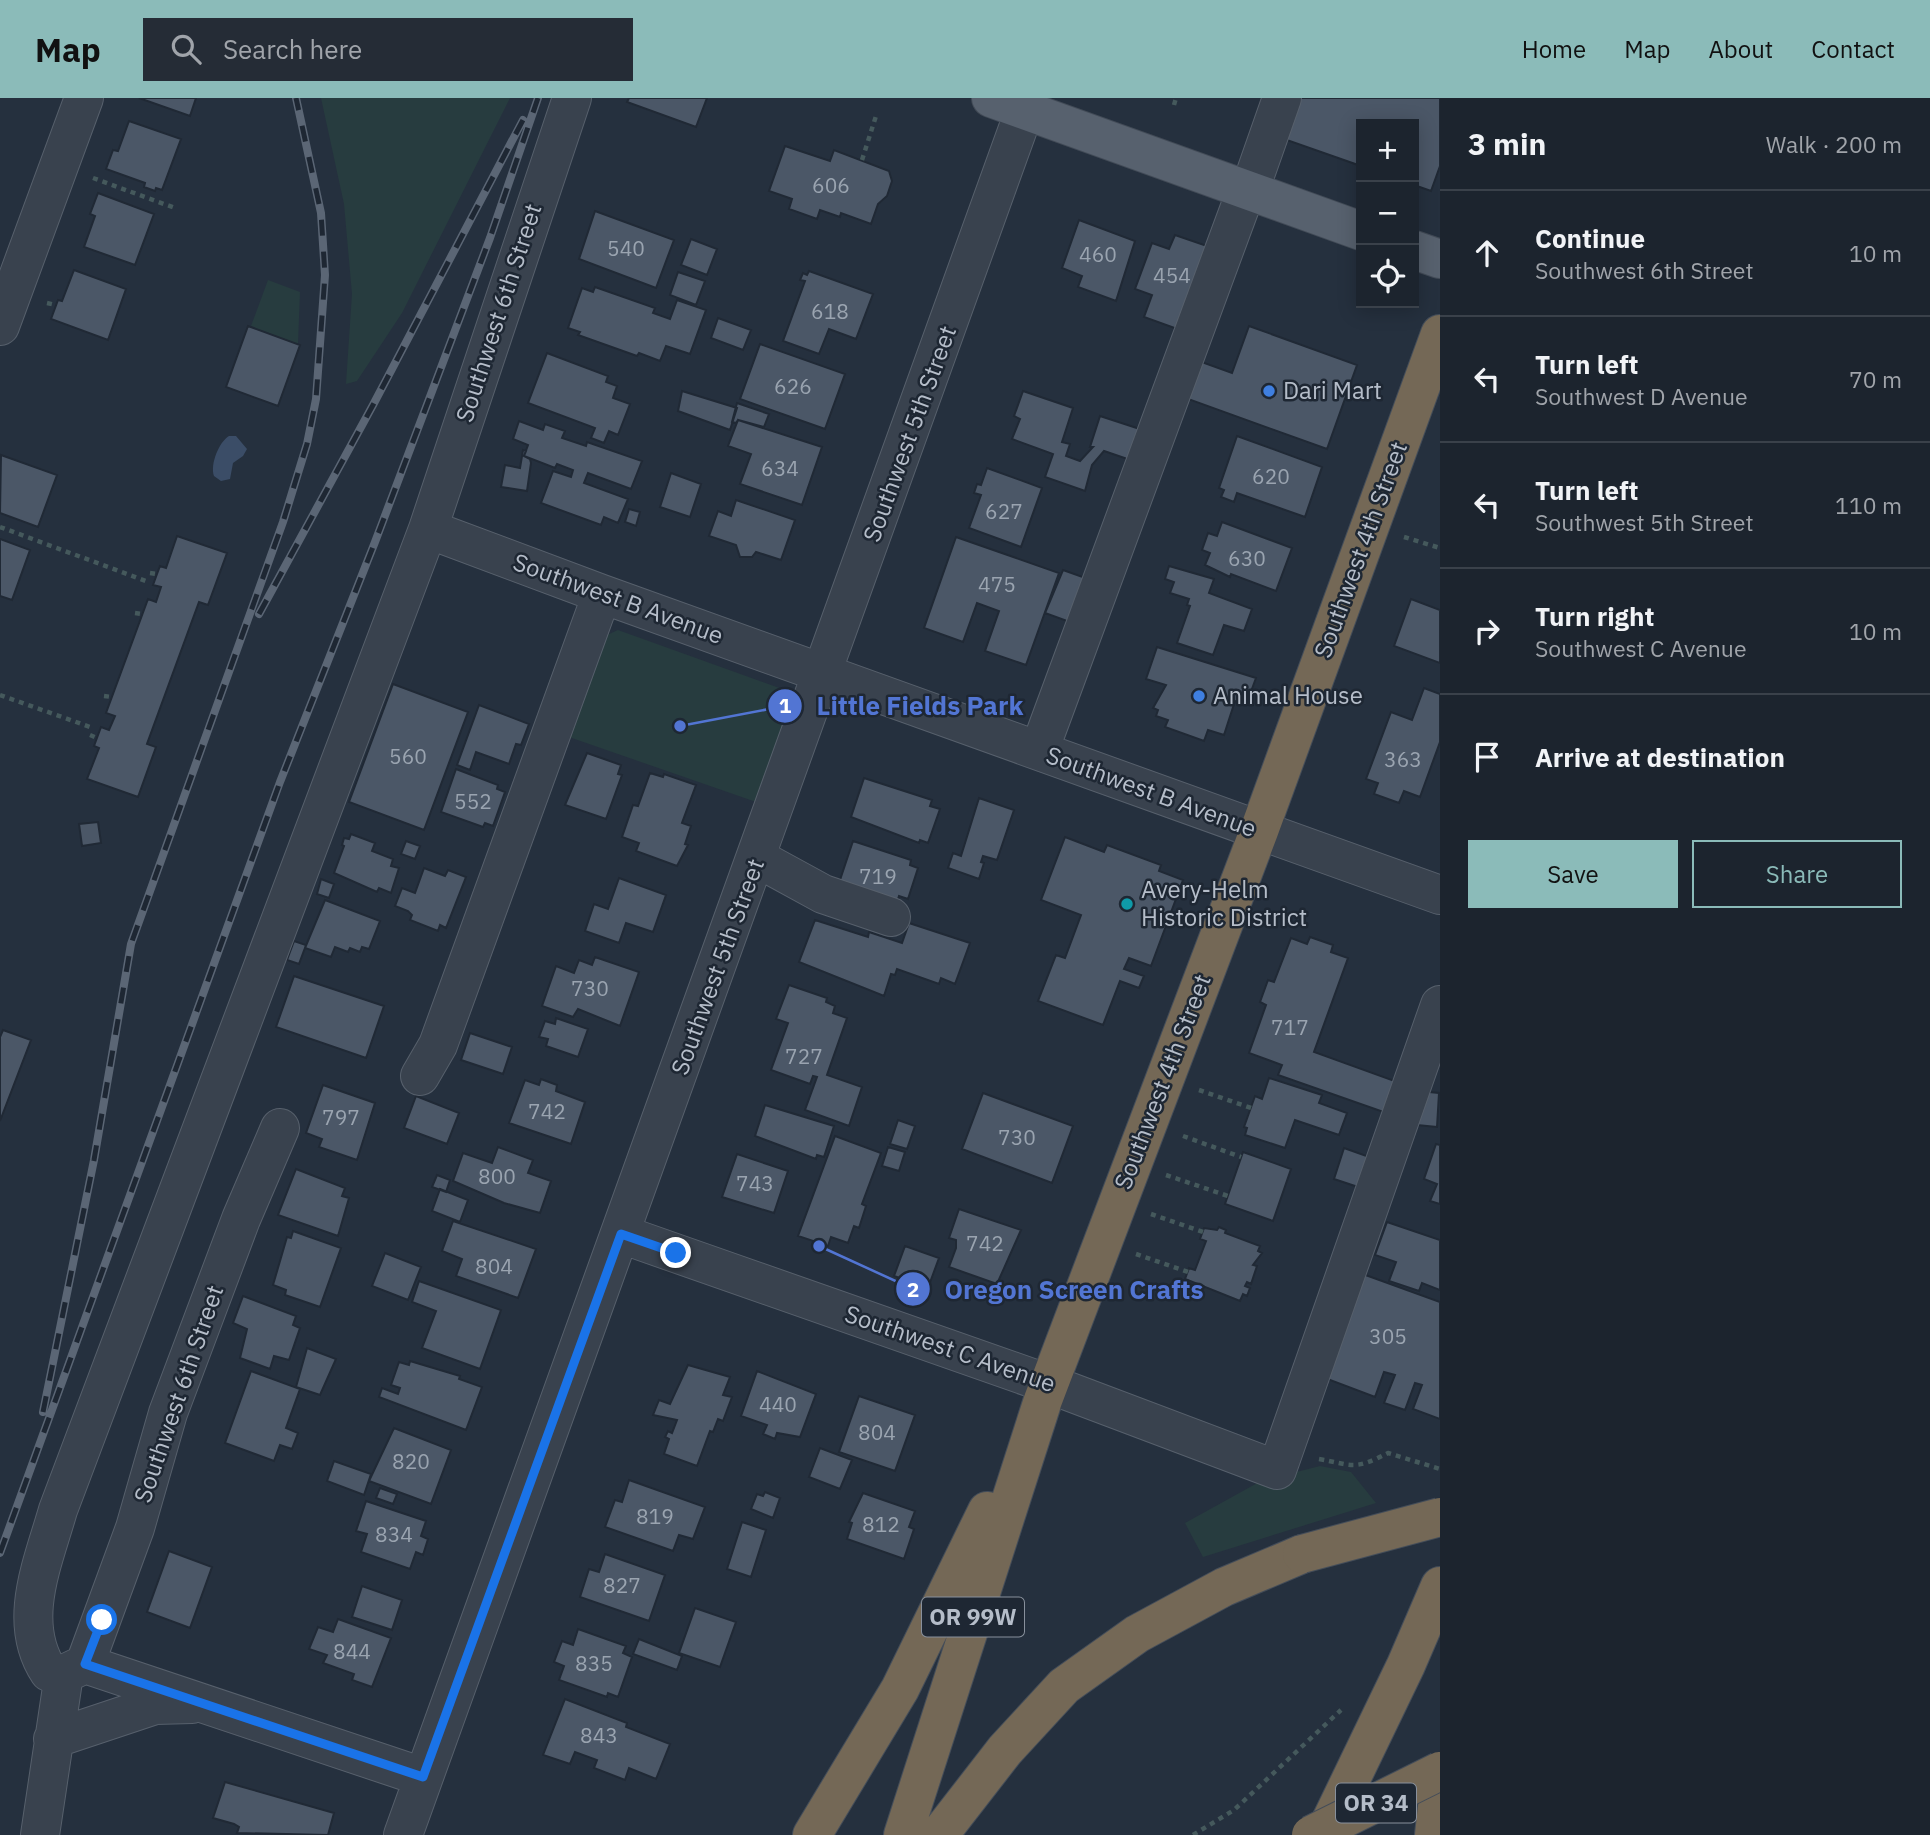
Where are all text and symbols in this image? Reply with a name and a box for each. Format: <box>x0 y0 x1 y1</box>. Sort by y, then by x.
search box <box>143 18 633 81</box>
text: Map <box>35 28 101 71</box>
icon: search <box>167 30 205 68</box>
text: Search here <box>223 32 362 66</box>
text: Home <box>1522 33 1586 65</box>
text: Map <box>1624 33 1670 65</box>
text: About <box>1708 33 1773 65</box>
text: Contact <box>1811 33 1895 65</box>
map controls <box>1356 119 1419 308</box>
button: + <box>1356 119 1419 182</box>
text: 3 min <box>1468 124 1546 163</box>
text: Walk · 200 m <box>1766 129 1902 159</box>
house number: 606 <box>812 171 850 199</box>
button: − <box>1356 182 1419 245</box>
street label: Southwest 6th Street <box>448 199 548 426</box>
text: Continue <box>1535 221 1645 255</box>
house number: 540 <box>607 234 645 262</box>
icon: ahead <box>1468 234 1506 272</box>
text: 10 m <box>1849 238 1902 268</box>
house number: 460 <box>1079 240 1117 268</box>
button: locate <box>1356 245 1419 308</box>
text: Southwest 6th Street <box>1535 255 1754 285</box>
house number: 454 <box>1153 261 1191 289</box>
house number: 618 <box>811 297 849 325</box>
street label: Southwest 5th Street <box>855 321 963 546</box>
text: Turn left <box>1535 347 1638 381</box>
icon: left <box>1468 360 1506 398</box>
text: 70 m <box>1849 364 1902 394</box>
house number: 626 <box>774 372 812 400</box>
place label: Dari Mart <box>1283 374 1382 406</box>
text: Southwest D Avenue <box>1535 381 1748 411</box>
marker: Dari Mart <box>1261 383 1277 399</box>
street label: Southwest 4th Street <box>1306 437 1414 662</box>
house number: 634 <box>761 454 799 482</box>
house number: 620 <box>1252 462 1290 490</box>
text: Turn left <box>1535 473 1638 507</box>
icon: left <box>1468 486 1506 524</box>
text: 110 m <box>1835 490 1902 520</box>
house number: 627 <box>985 497 1023 525</box>
text: Southwest 5th Street <box>1535 507 1754 537</box>
house number: 630 <box>1228 544 1266 572</box>
street label: Southwest B Avenue <box>509 545 728 651</box>
house number: 475 <box>978 570 1016 598</box>
text: Turn right <box>1535 599 1654 633</box>
icon: right <box>1468 612 1506 650</box>
text: 10 m <box>1849 616 1902 646</box>
text: Southwest C Avenue <box>1535 633 1747 663</box>
place label: Animal House <box>1213 679 1363 711</box>
callout: Little Fields Park <box>768 683 1037 730</box>
text: Little Fields Park <box>817 688 1023 722</box>
marker: Animal House <box>1191 688 1207 704</box>
text: 1 <box>779 691 792 719</box>
street label: Southwest B Avenue <box>1042 738 1261 844</box>
icon: arrive <box>1468 738 1506 776</box>
text: Arrive at destination <box>1535 740 1785 774</box>
house number: 560 <box>389 742 427 770</box>
house number: 363 <box>1384 745 1422 773</box>
house number: 552 <box>454 787 492 815</box>
button: Save <box>1468 840 1678 908</box>
button: Share <box>1692 840 1902 908</box>
street label: Southwest 5th Street <box>663 854 771 1079</box>
house number: 719 <box>859 862 897 890</box>
place label: Avery-Helm Historic District <box>1141 873 1307 933</box>
marker: Avery-Helm Historic District <box>1119 896 1135 912</box>
street label: Southwest 4th Street <box>1106 969 1218 1194</box>
house number: 730 <box>571 974 609 1002</box>
house number: 717 <box>1271 1013 1309 1041</box>
house number: 727 <box>785 1042 823 1070</box>
house number: 742 <box>528 1097 566 1125</box>
house number: 797 <box>322 1103 360 1131</box>
house number: 730 <box>998 1123 1036 1151</box>
house number: 800 <box>478 1162 516 1190</box>
house number: 743 <box>736 1169 774 1197</box>
house number: 742 <box>966 1229 1004 1257</box>
route end <box>660 1237 691 1268</box>
house number: 804 <box>475 1252 513 1280</box>
callout: Oregon Screen Crafts <box>895 1266 1217 1313</box>
text: Oregon Screen Crafts <box>944 1272 1204 1306</box>
text: 2 <box>907 1275 919 1303</box>
street label: Southwest 6th Street <box>126 1281 230 1507</box>
street label: Southwest C Avenue <box>841 1297 1060 1399</box>
house number: 305 <box>1369 1322 1407 1350</box>
house number: 440 <box>759 1390 797 1418</box>
house number: 804 <box>858 1418 896 1446</box>
house number: 820 <box>392 1447 430 1475</box>
house number: 819 <box>636 1502 674 1530</box>
house number: 812 <box>862 1510 900 1538</box>
house number: 834 <box>375 1520 413 1548</box>
house number: 827 <box>603 1571 641 1599</box>
road number: OR 99W <box>922 1598 1024 1636</box>
route start <box>86 1604 117 1635</box>
house number: 844 <box>333 1637 371 1665</box>
house number: 835 <box>575 1649 613 1677</box>
house number: 843 <box>580 1721 618 1749</box>
road number: OR 34 <box>1336 1784 1416 1822</box>

